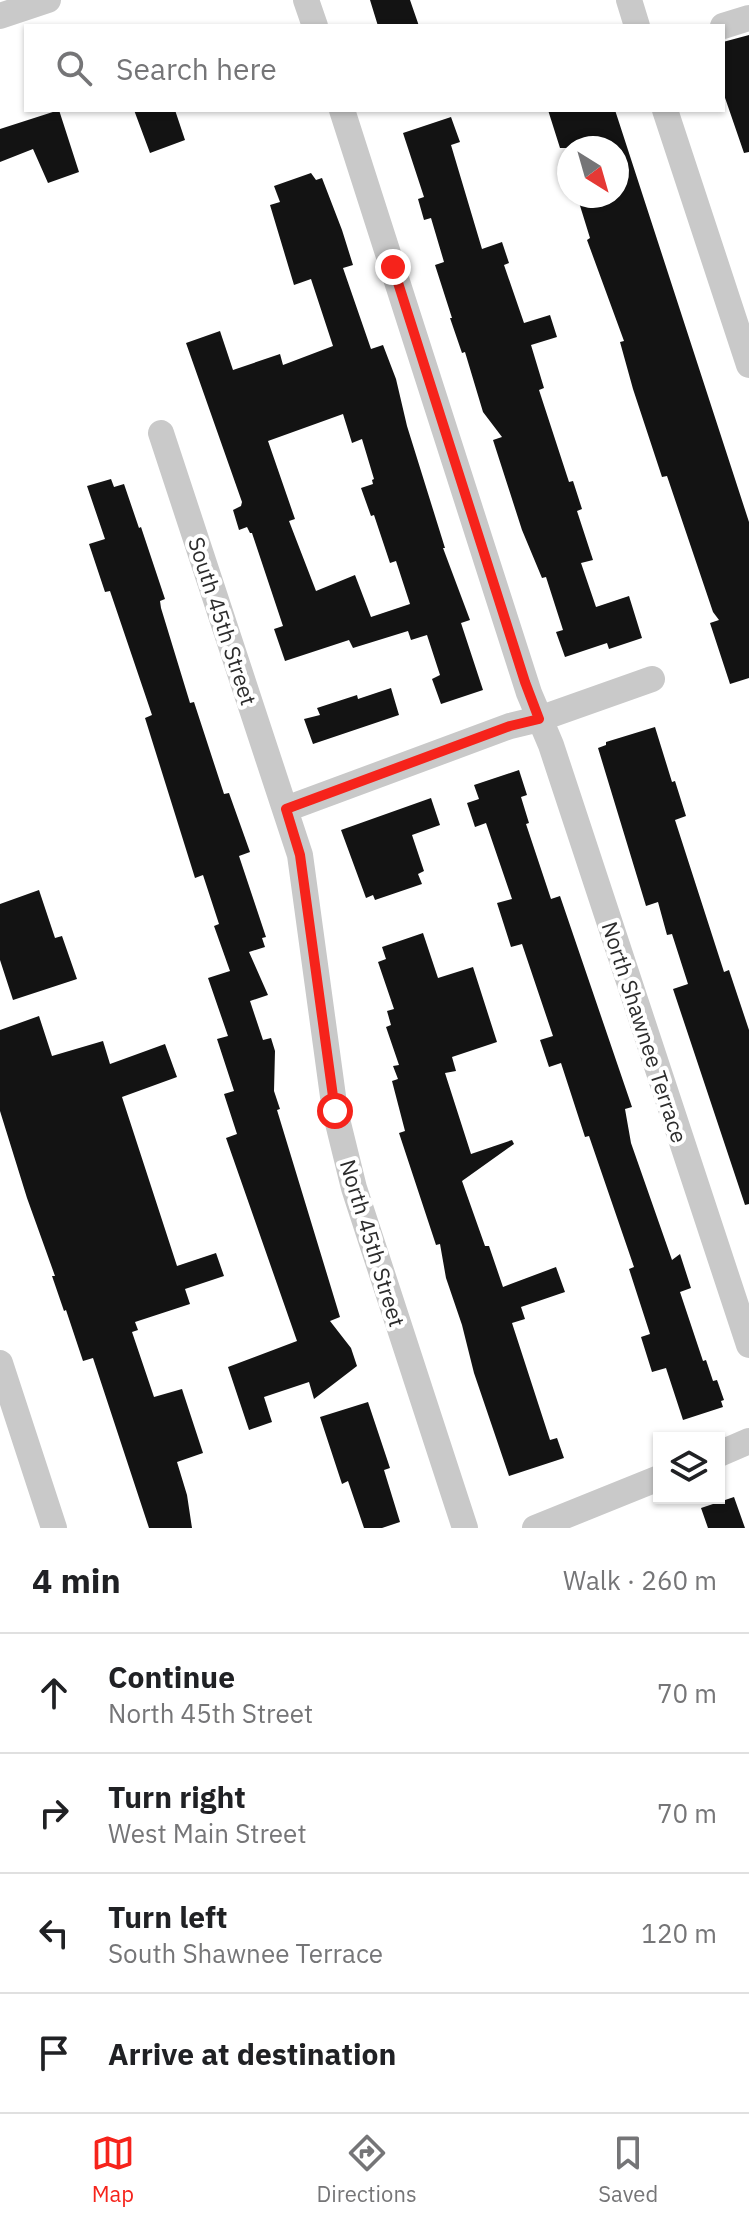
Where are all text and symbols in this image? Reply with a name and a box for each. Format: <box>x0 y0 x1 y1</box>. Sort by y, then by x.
search box <box>24 24 725 112</box>
icon: search <box>52 46 96 90</box>
text: Search here <box>116 49 277 88</box>
north arrow <box>557 136 629 208</box>
route end <box>375 249 411 285</box>
street label: South 45th Street <box>182 533 264 709</box>
street label: North Shawnee Terrace <box>595 918 695 1146</box>
route start <box>317 1093 353 1129</box>
street label: North 45th Street <box>334 1156 412 1330</box>
map controls <box>653 1432 725 1504</box>
button: layers <box>653 1432 725 1504</box>
text: 4 min <box>32 1558 121 1602</box>
text: Walk · 260 m <box>563 1563 717 1597</box>
text: Continue <box>108 1657 235 1696</box>
icon: ahead <box>32 1671 76 1715</box>
text: 70 m <box>657 1676 717 1710</box>
text: North 45th Street <box>108 1696 313 1730</box>
text: Turn right <box>108 1777 246 1816</box>
icon: right <box>32 1791 76 1835</box>
text: 70 m <box>657 1796 717 1830</box>
text: West Main Street <box>108 1816 307 1850</box>
text: Turn left <box>108 1897 227 1936</box>
icon: left <box>32 1911 76 1955</box>
text: 120 m <box>641 1916 717 1950</box>
text: South Shawnee Terrace <box>108 1936 383 1970</box>
icon: arrive <box>32 2031 76 2075</box>
text: Arrive at destination <box>108 2034 396 2073</box>
tab: Map <box>91 2131 135 2208</box>
tab: Directions <box>317 2131 417 2208</box>
tab: Saved <box>598 2131 658 2208</box>

